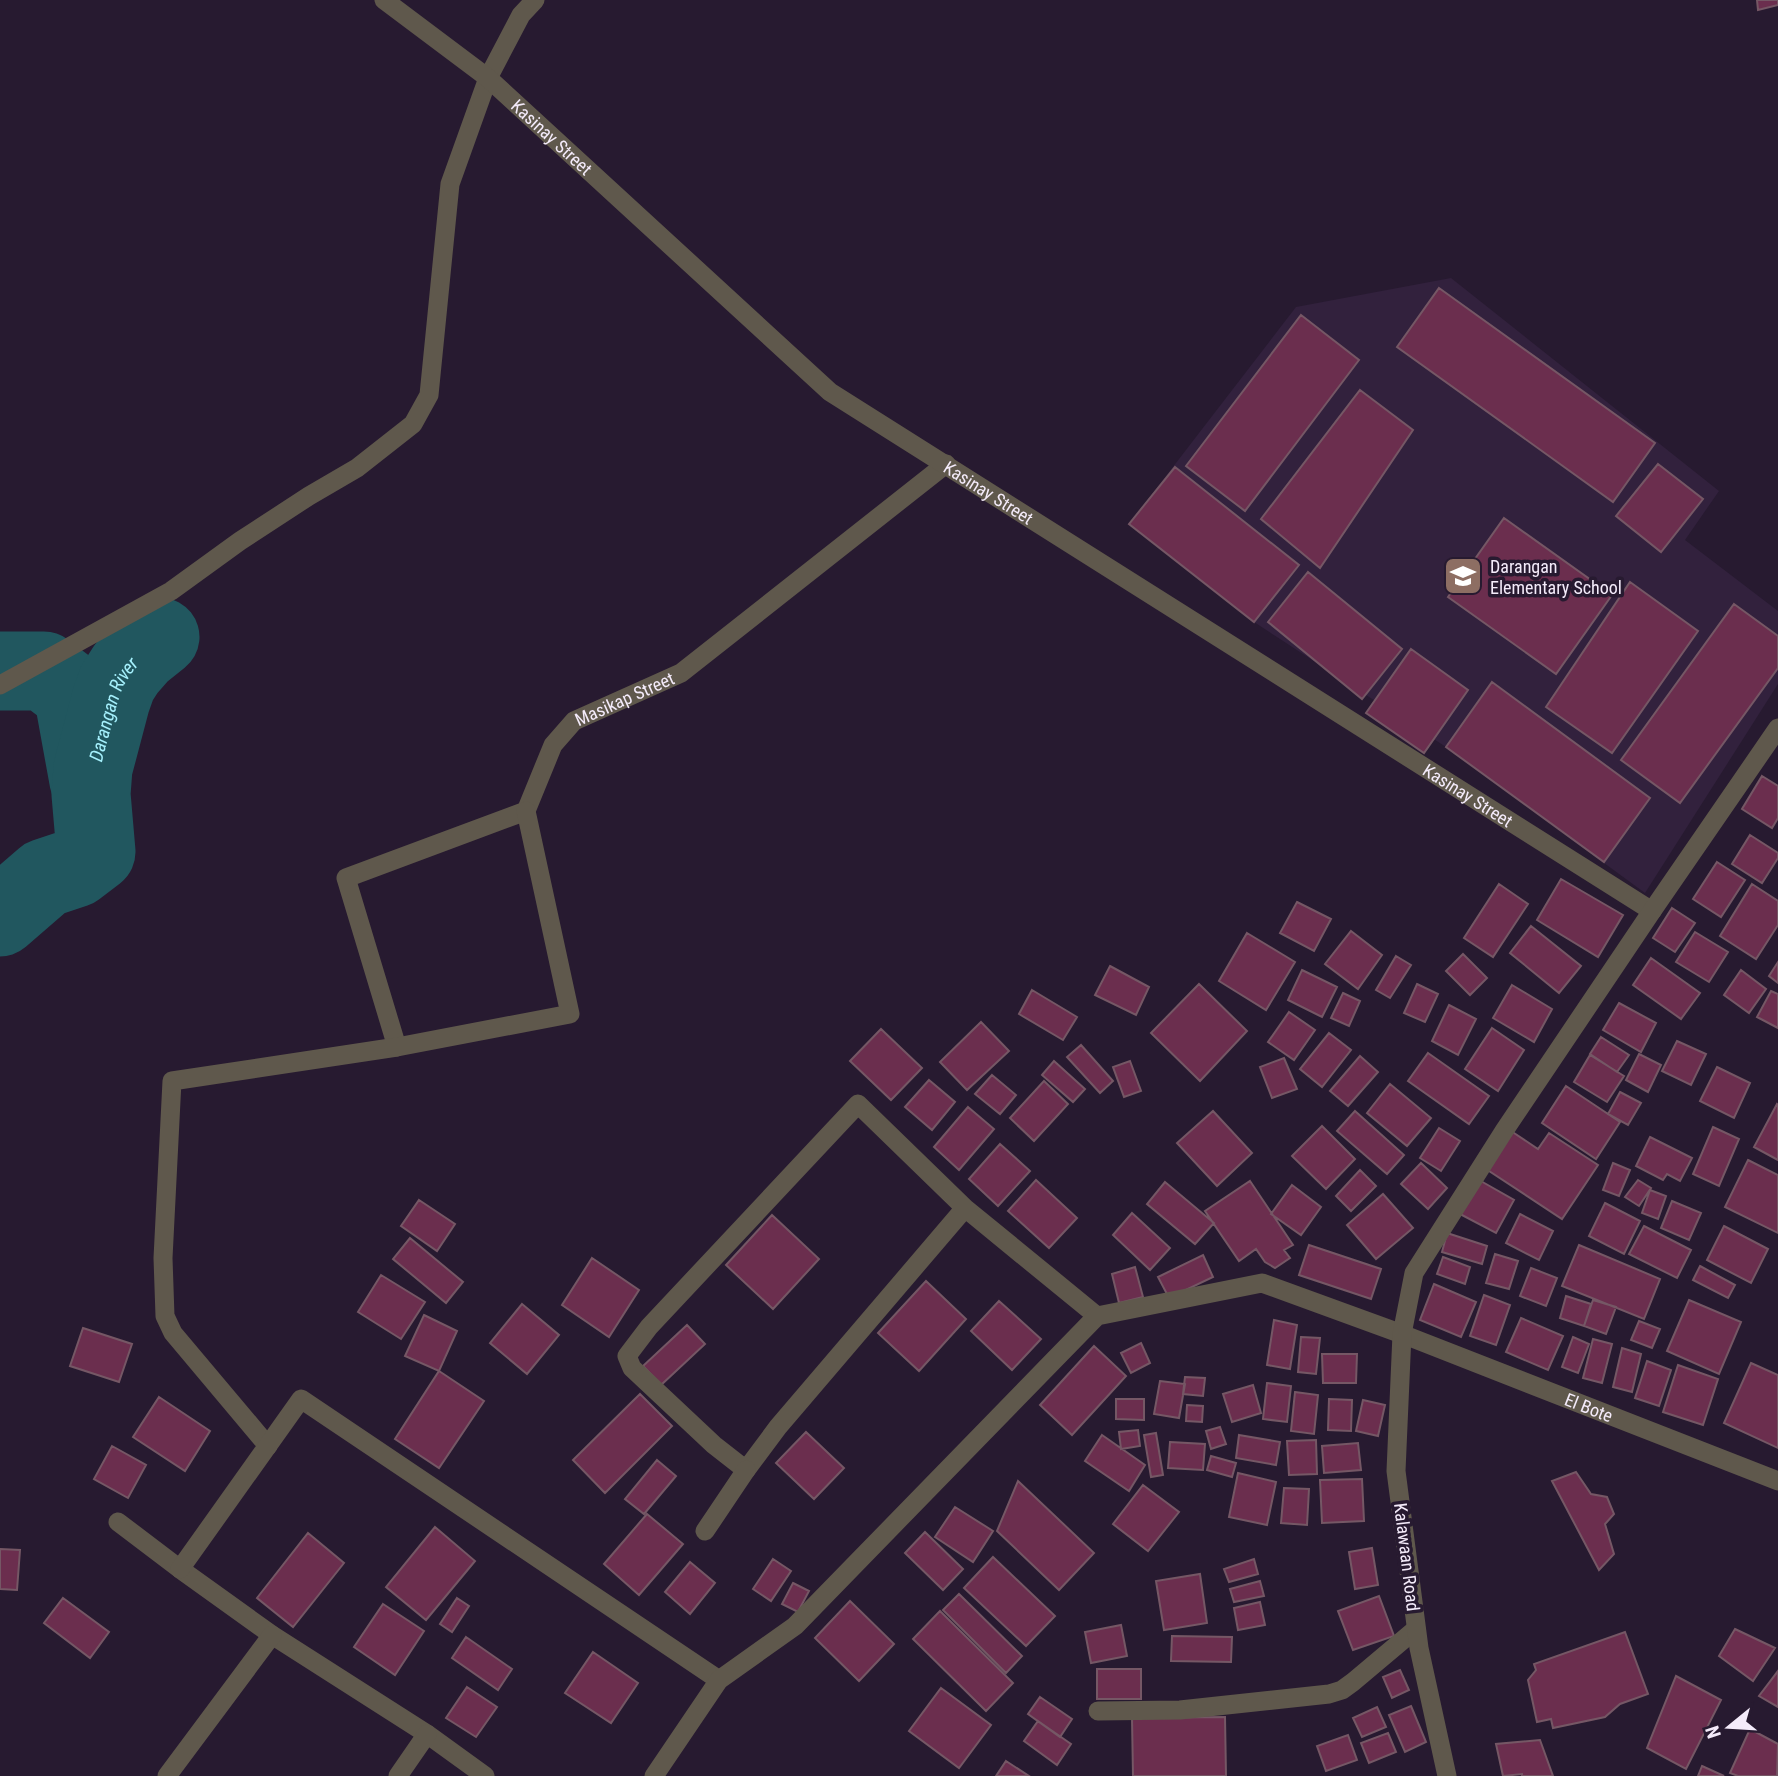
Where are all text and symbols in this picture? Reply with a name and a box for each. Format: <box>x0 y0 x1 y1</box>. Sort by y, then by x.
street label: Kasinay Street <box>507 95 597 179</box>
street label: Kasinay Street <box>940 456 1037 528</box>
school or university icon: Darangan Elementary School <box>1442 555 1484 597</box>
place label: Darangan Elementary School <box>1490 556 1622 598</box>
water label: Darangan River <box>84 652 143 764</box>
street label: Masikap Street <box>571 667 677 730</box>
street label: Kasinay Street <box>1419 759 1517 831</box>
street label: El Bote <box>1562 1388 1616 1426</box>
street label: Kalawaan Road <box>1390 1502 1424 1612</box>
north arrow <box>1694 1692 1764 1762</box>
text: N <box>1701 1723 1726 1741</box>

